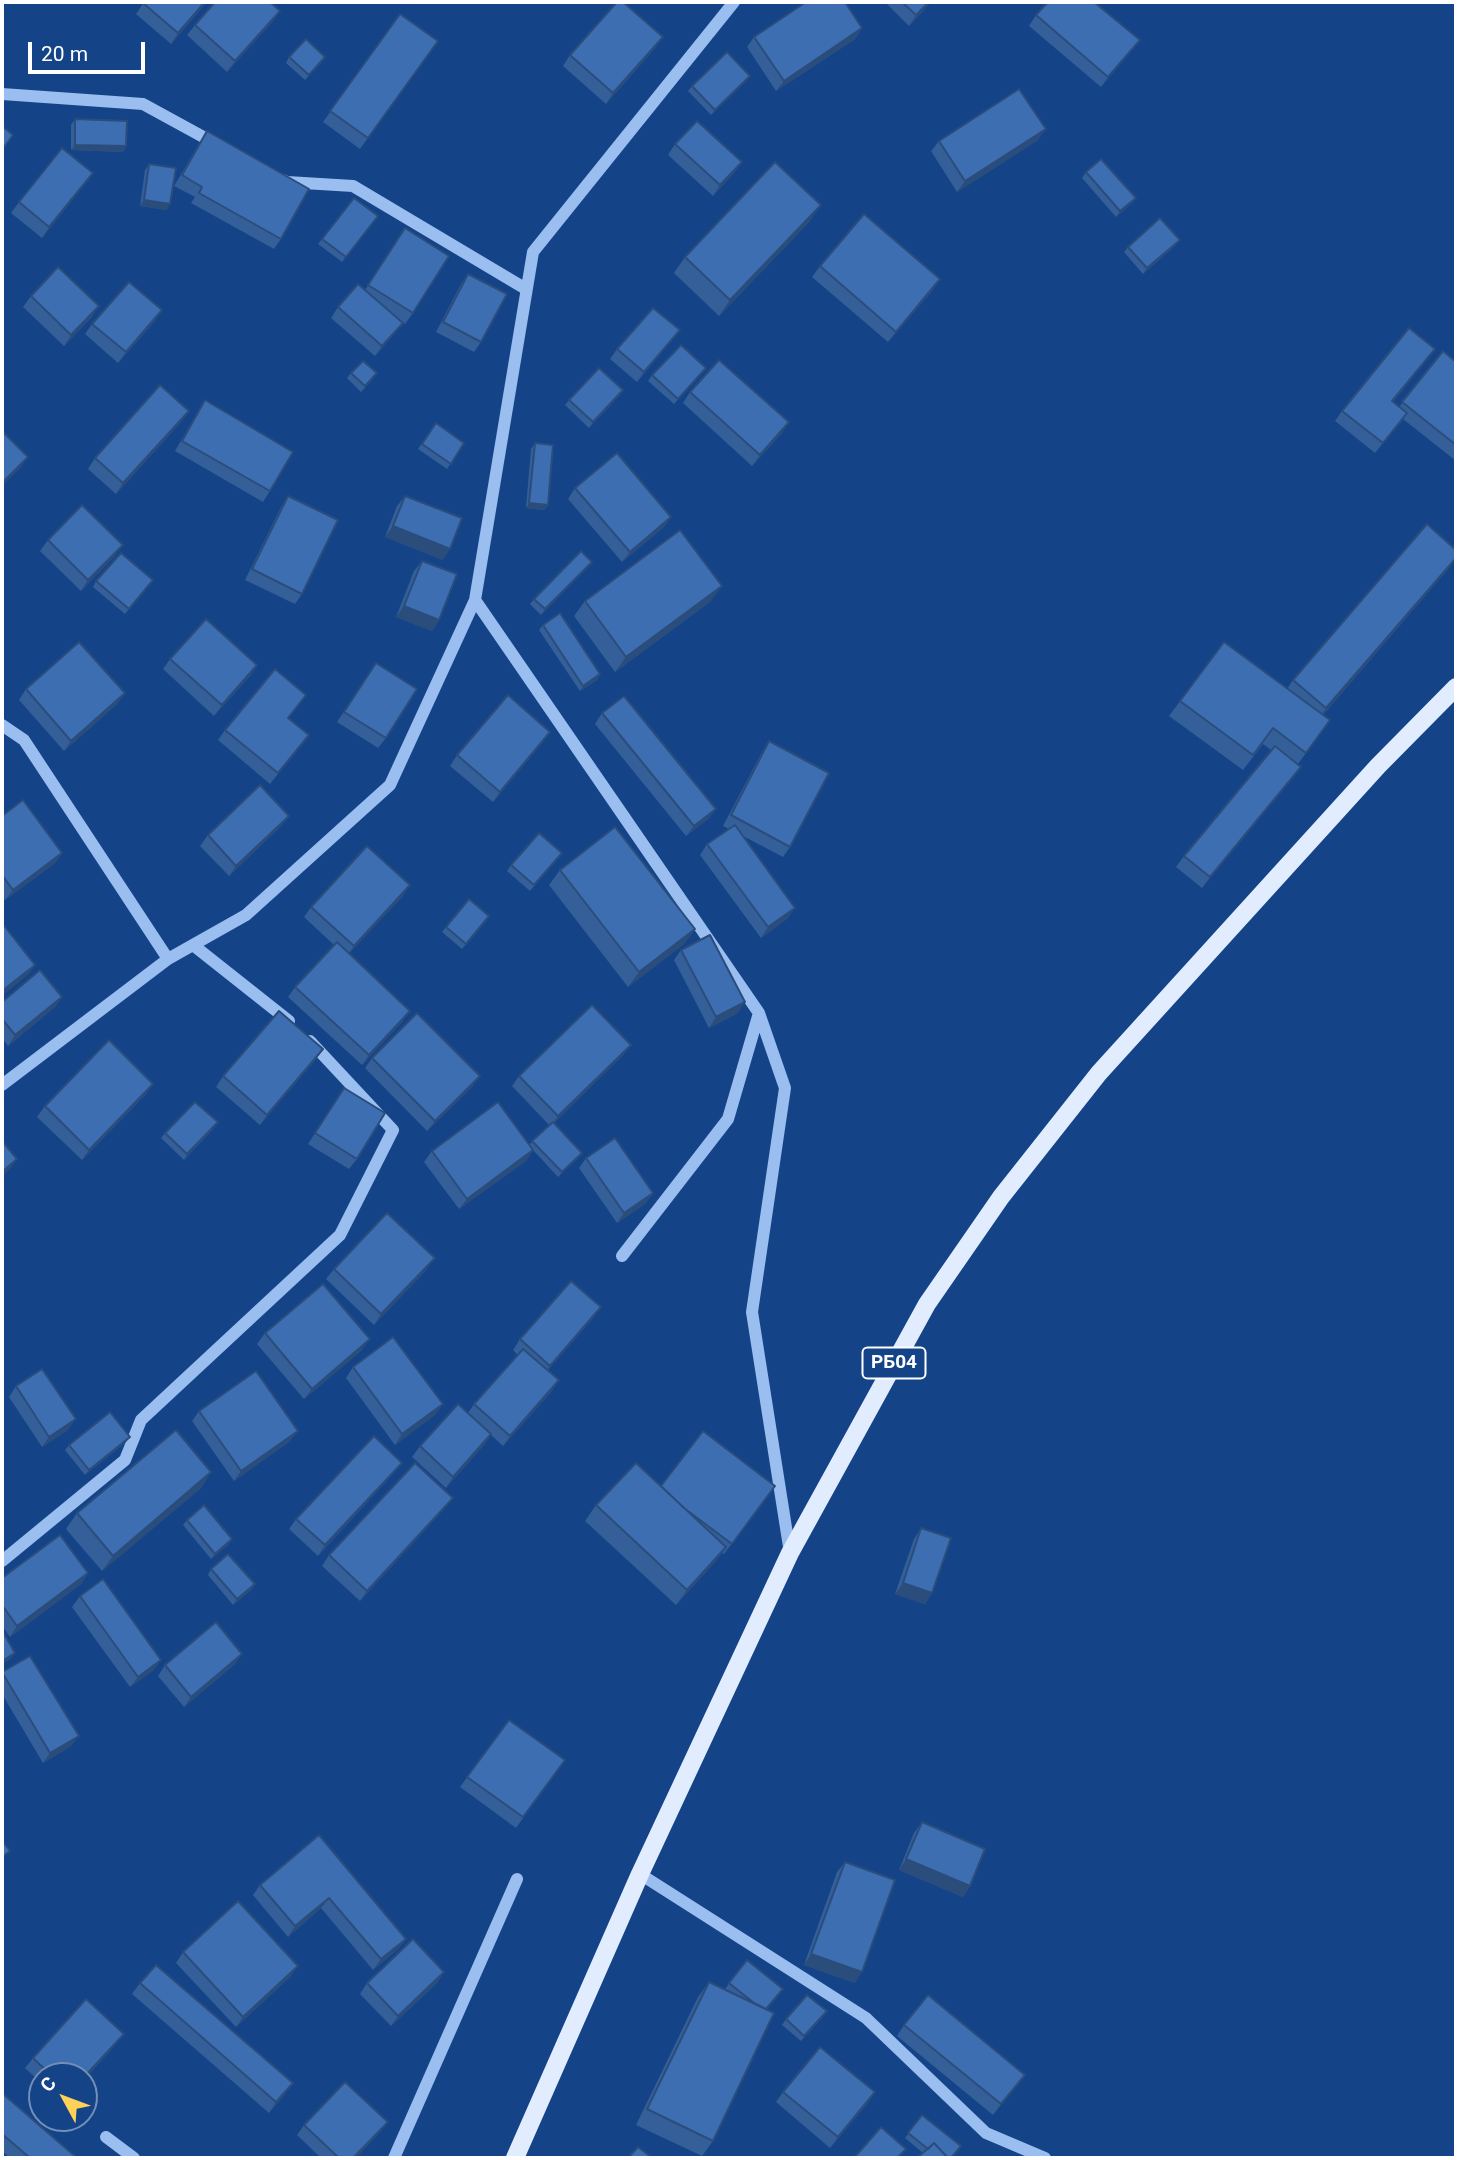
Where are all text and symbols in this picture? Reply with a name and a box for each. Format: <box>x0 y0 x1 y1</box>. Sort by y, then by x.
scale bar <box>32 28 149 72</box>
text: 20 m <box>41 42 88 66</box>
road number: РБ04 <box>862 1348 926 1378</box>
north arrow <box>28 2062 98 2132</box>
text: С <box>36 2072 61 2096</box>

